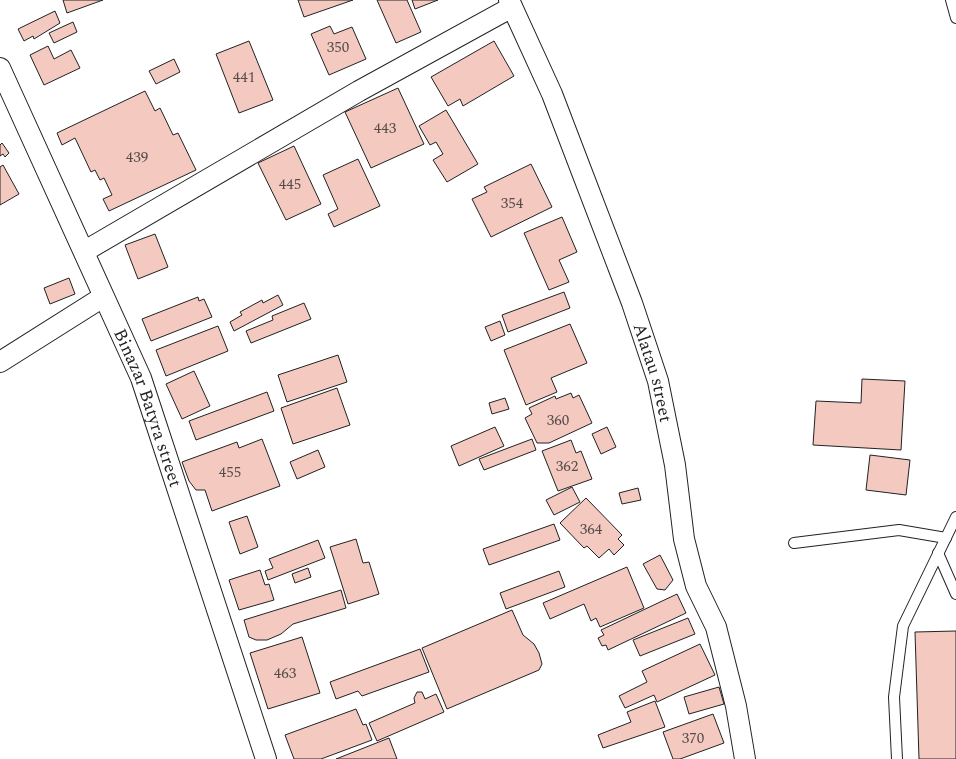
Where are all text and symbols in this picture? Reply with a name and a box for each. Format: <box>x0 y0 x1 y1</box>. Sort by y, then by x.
house number: 350 <box>327 36 349 59</box>
house number: 441 <box>233 66 255 89</box>
house number: 443 <box>374 117 397 140</box>
house number: 439 <box>126 146 148 169</box>
house number: 445 <box>279 173 301 196</box>
house number: 354 <box>501 192 524 215</box>
street label: Alatau street <box>626 319 680 425</box>
street label: Binazar Batyra street <box>107 324 189 491</box>
house number: 360 <box>547 409 569 432</box>
house number: 362 <box>556 455 578 478</box>
house number: 455 <box>219 461 241 484</box>
house number: 364 <box>580 518 603 541</box>
house number: 463 <box>274 662 297 685</box>
house number: 370 <box>682 727 704 750</box>

